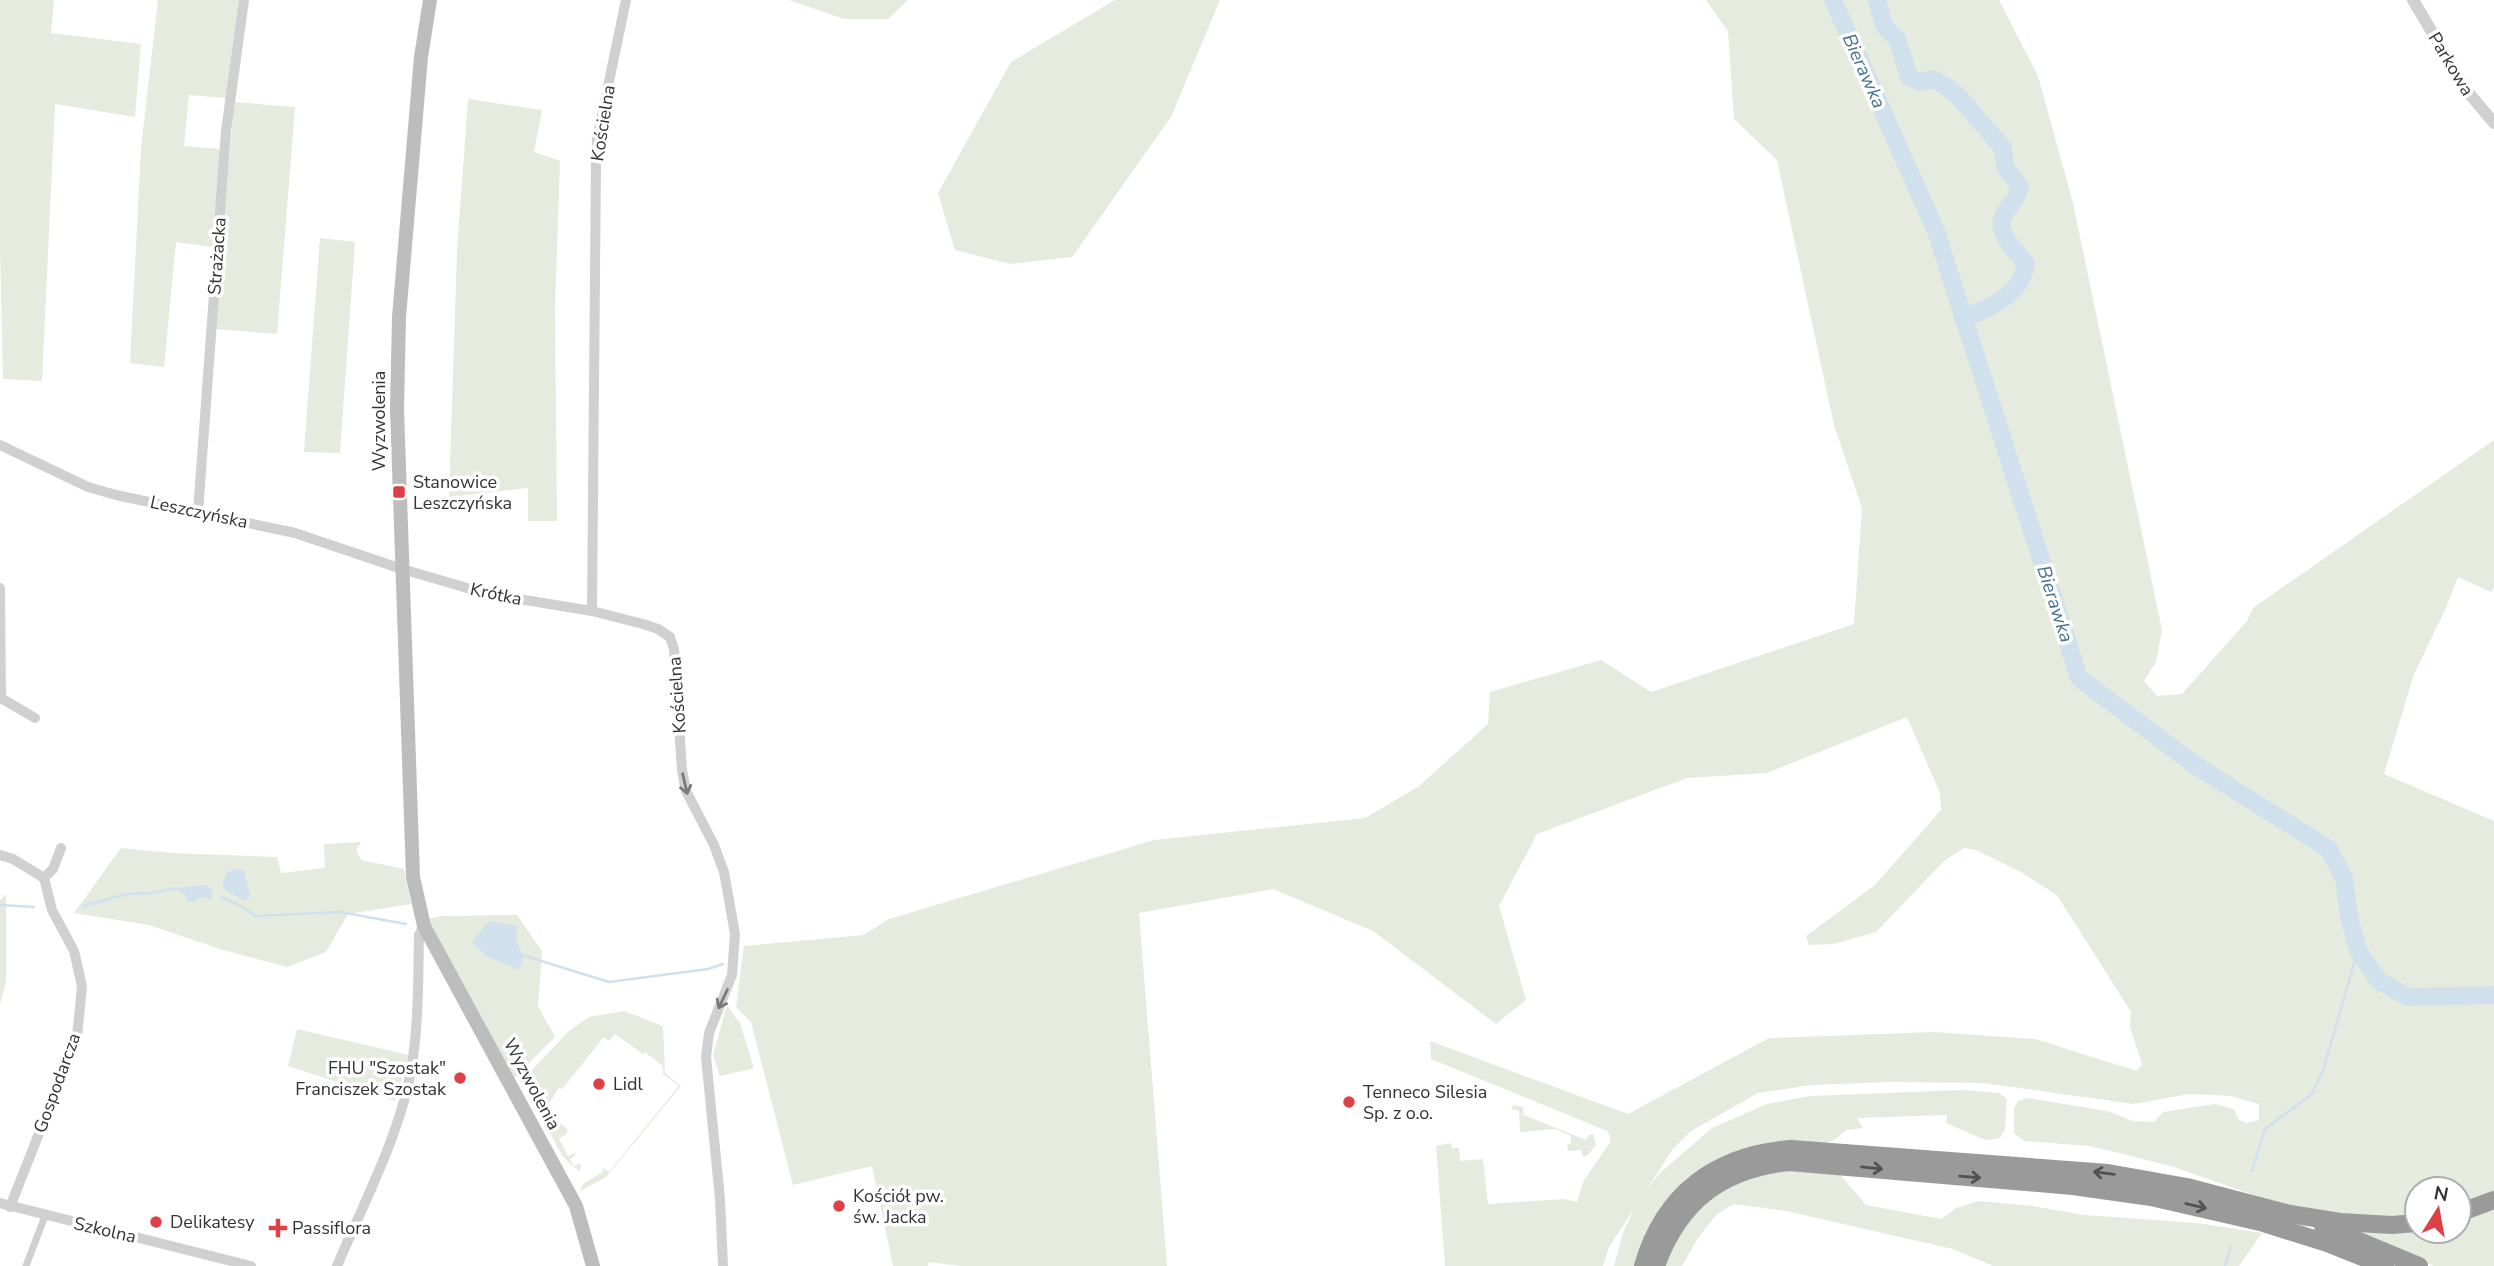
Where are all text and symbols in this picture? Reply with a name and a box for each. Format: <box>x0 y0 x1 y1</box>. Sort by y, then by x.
street label: Parkowa <box>2423 28 2479 100</box>
water label: Bierawka <box>1836 29 1892 113</box>
street label: Kościelna <box>585 83 621 163</box>
street label: Strażacka <box>202 216 232 296</box>
street label: Wyzwolenia <box>367 371 391 471</box>
place label: Stanowice Leszczyńska <box>413 470 512 515</box>
marker: Stanowice Leszczyńska <box>391 484 407 500</box>
street label: Leszczyńska <box>148 490 250 534</box>
water label: Bierawka <box>2030 562 2080 646</box>
street label: Krótka <box>468 577 524 611</box>
street label: Kościelna <box>662 656 692 734</box>
one-way arrow <box>679 772 692 795</box>
one-way arrow <box>716 988 729 1010</box>
street label: Gospodarcza <box>28 1030 86 1136</box>
street label: Wyzwolenia <box>498 1034 566 1134</box>
place label: FHU "Szostak" Franciszek Szostak <box>295 1056 447 1101</box>
marker: FHU "Szostak" Franciszek Szostak <box>452 1070 468 1086</box>
place label: Lidl <box>613 1072 643 1096</box>
marker: Lidl <box>591 1076 607 1092</box>
place label: Tenneco Silesia Sp. z o.o. <box>1363 1080 1487 1125</box>
marker: Tenneco Silesia Sp. z o.o. <box>1341 1094 1357 1110</box>
one-way arrow <box>1860 1162 1883 1175</box>
one-way arrow <box>2093 1166 2116 1179</box>
one-way arrow <box>1958 1171 1981 1184</box>
north arrow <box>2403 1175 2473 1245</box>
text: N <box>2432 1180 2451 1208</box>
place label: Kościół pw. św. Jacka <box>853 1184 944 1229</box>
marker: Kościół pw. św. Jacka <box>831 1198 847 1214</box>
one-way arrow <box>2184 1200 2206 1213</box>
place label: Delikatesy <box>170 1210 255 1234</box>
street label: Szkolna <box>71 1211 139 1249</box>
marker: Delikatesy <box>148 1214 164 1230</box>
place label: Passiflora <box>292 1216 371 1240</box>
marker: Passiflora <box>270 1220 286 1236</box>

